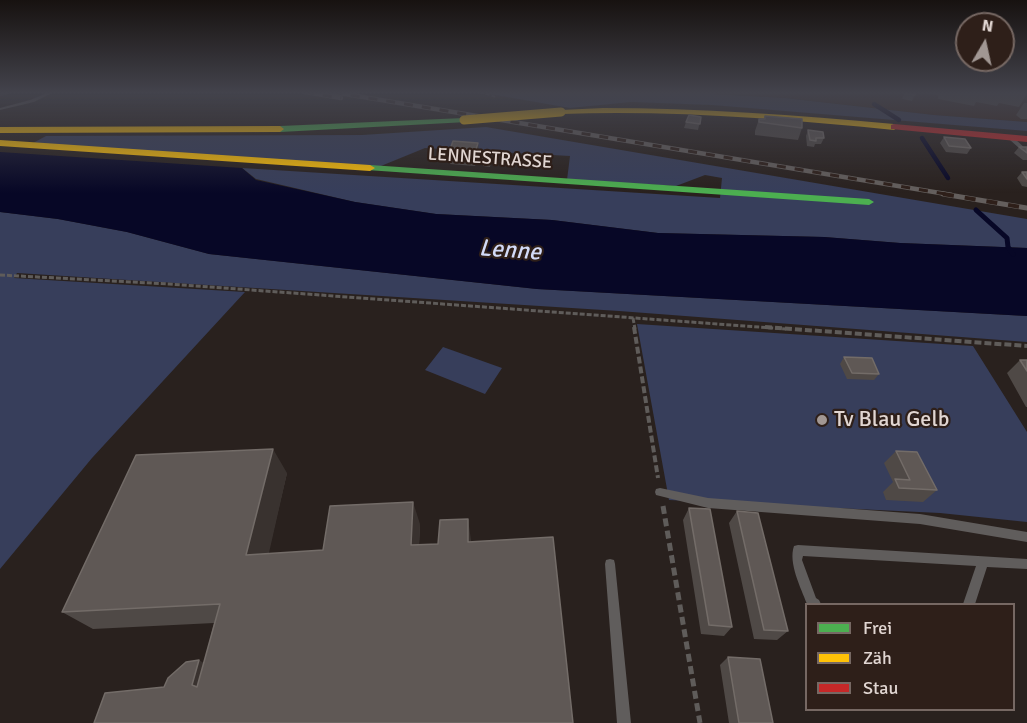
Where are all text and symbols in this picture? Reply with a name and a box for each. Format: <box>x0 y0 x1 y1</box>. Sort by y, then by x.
north arrow <box>955 12 1015 72</box>
text: N <box>980 15 995 37</box>
street label: LENNESTRASSE <box>427 144 553 174</box>
water label: Lenne <box>478 234 542 268</box>
place label: Tv Blau Gelb <box>834 407 949 433</box>
marker: Tv Blau Gelb <box>815 413 829 427</box>
legend <box>805 603 1015 711</box>
text: Frei <box>863 617 892 639</box>
text: Zäh <box>863 647 892 669</box>
text: Stau <box>863 677 898 699</box>

